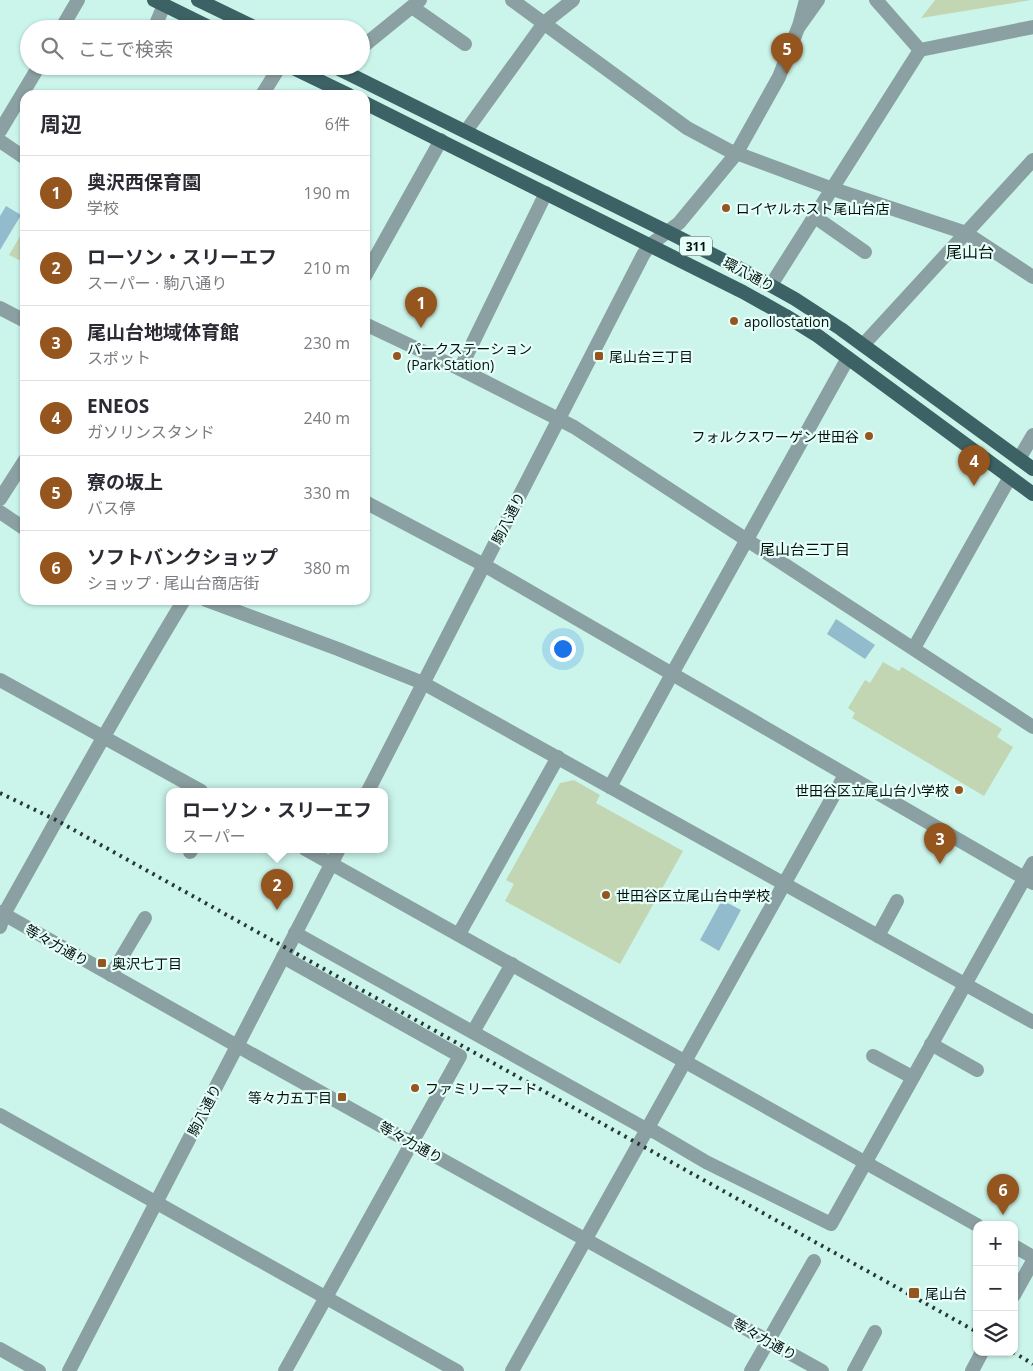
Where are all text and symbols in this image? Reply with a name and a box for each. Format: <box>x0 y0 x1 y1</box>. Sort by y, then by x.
search box <box>20 20 370 75</box>
pin: 5 <box>771 33 803 74</box>
icon: search <box>38 34 66 62</box>
text: ここで検索 <box>78 36 173 62</box>
text: 周辺 <box>40 110 82 138</box>
text: 6件 <box>325 113 350 135</box>
text: 奥沢西保育園 <box>87 169 201 195</box>
text: 1 <box>51 182 61 204</box>
text: 190 m <box>304 182 350 204</box>
text: 学校 <box>87 197 119 219</box>
place label: ロイヤルホスト尾山台店 <box>736 199 890 218</box>
marker: ロイヤルホスト尾山台店 <box>720 202 732 214</box>
road number: 311 <box>680 237 712 256</box>
district label: 尾山台 <box>946 241 994 263</box>
text: ローソン・スリーエフ <box>87 244 277 270</box>
street label: 環八通り <box>720 252 778 296</box>
text: 2 <box>51 257 61 279</box>
text: 210 m <box>304 257 350 279</box>
text: スーパー · 駒八通り <box>87 272 227 294</box>
pin: 1 <box>405 287 437 328</box>
place label: apollostation <box>744 312 829 331</box>
marker: apollostation <box>728 315 740 327</box>
text: 尾山台地域体育館 <box>87 319 239 345</box>
text: 3 <box>51 332 61 354</box>
text: 230 m <box>304 332 350 354</box>
place label: パークステーション (Park Station) <box>407 339 532 374</box>
text: スポット <box>87 347 151 369</box>
place label: 尾山台三丁目 <box>609 347 693 366</box>
marker: パークステーション (Park Station) <box>391 350 403 362</box>
marker: 尾山台三丁目 <box>593 350 605 362</box>
text: ENEOS <box>87 393 149 419</box>
text: 4 <box>51 407 61 429</box>
text: 240 m <box>304 407 350 429</box>
text: ガソリンスタンド <box>87 421 215 443</box>
place label: フォルクスワーゲン世田谷 <box>691 427 859 446</box>
marker: フォルクスワーゲン世田谷 <box>863 430 875 442</box>
pin: 4 <box>958 445 990 486</box>
text: 寮の坂上 <box>87 469 163 495</box>
text: 5 <box>51 482 61 504</box>
text: 330 m <box>304 482 350 504</box>
street label: 駒八通り <box>487 489 529 547</box>
text: バス停 <box>87 497 135 519</box>
district label: 尾山台三丁目 <box>760 539 850 559</box>
text: ソフトバンクショップ <box>87 544 278 570</box>
text: 6 <box>51 557 61 579</box>
text: 380 m <box>304 557 350 579</box>
text: ショップ · 尾山台商店街 <box>87 572 260 594</box>
your location <box>550 636 576 662</box>
place label: 世田谷区立尾山台小学校 <box>795 781 949 800</box>
marker: 世田谷区立尾山台小学校 <box>953 784 965 796</box>
popup <box>166 788 388 853</box>
text: ローソン・スリーエフ <box>182 797 372 823</box>
pin: 3 <box>924 823 956 864</box>
text: スーパー <box>182 825 246 847</box>
pin: 2 <box>261 869 293 910</box>
place label: 世田谷区立尾山台中学校 <box>616 886 770 905</box>
marker: 世田谷区立尾山台中学校 <box>600 889 612 901</box>
street label: 等々力通り <box>22 920 92 970</box>
place label: 奥沢七丁目 <box>112 954 182 973</box>
marker: 奥沢七丁目 <box>96 957 108 969</box>
place label: ファミリーマート <box>425 1079 537 1098</box>
street label: 駒八通り <box>183 1081 225 1139</box>
marker: ファミリーマート <box>409 1082 421 1094</box>
place label: 等々力五丁目 <box>248 1088 332 1107</box>
marker: 等々力五丁目 <box>336 1091 348 1103</box>
street label: 等々力通り <box>376 1117 446 1167</box>
pin: 6 <box>987 1174 1019 1215</box>
map controls <box>973 1221 1018 1356</box>
button: + <box>973 1221 1018 1266</box>
button: − <box>973 1266 1018 1311</box>
place label: 尾山台 <box>925 1284 967 1303</box>
marker: 尾山台 <box>907 1286 921 1300</box>
button: layers <box>973 1311 1018 1356</box>
street label: 等々力通り <box>730 1314 800 1364</box>

